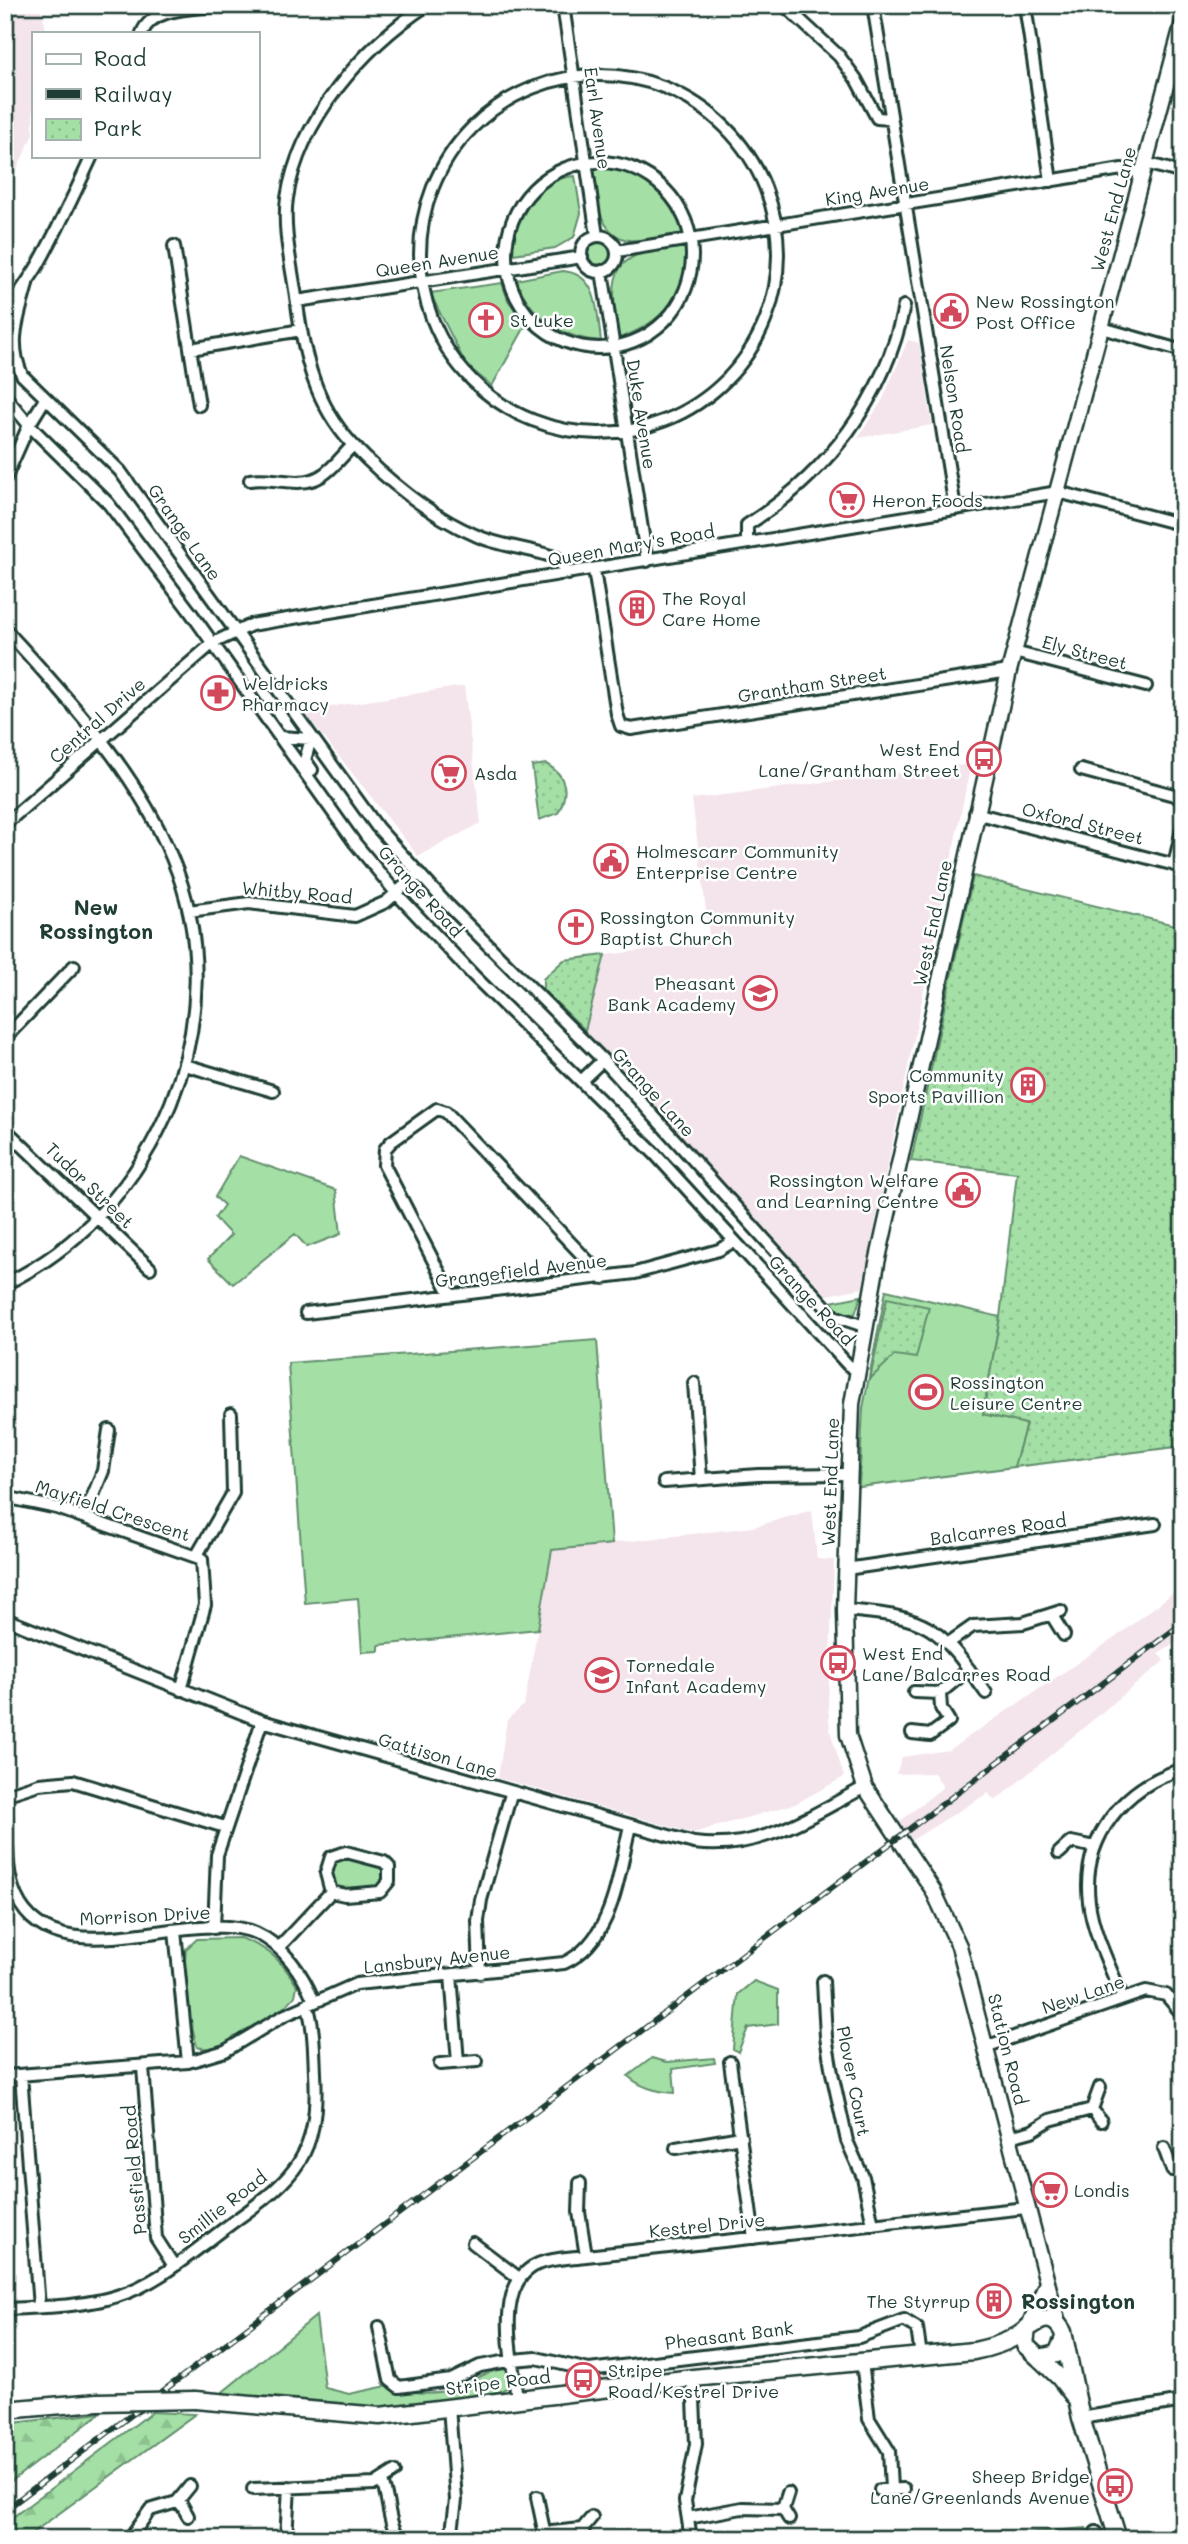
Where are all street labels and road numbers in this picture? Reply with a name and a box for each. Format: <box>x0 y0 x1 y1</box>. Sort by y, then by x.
street label: Earl Avenue <box>579 65 617 171</box>
street label: West End Lane <box>1085 144 1141 274</box>
street label: King Avenue <box>823 171 931 211</box>
street label: Queen Avenue <box>374 239 500 283</box>
street label: Nelson Road <box>935 343 975 455</box>
street label: Duke Avenue <box>621 357 663 471</box>
street label: Grange Lane <box>143 479 227 585</box>
street label: Queen Mary's Road <box>546 518 716 572</box>
street label: Ely Street <box>1040 629 1130 675</box>
street label: Grantham Street <box>736 660 888 708</box>
street label: Central Drive <box>44 672 150 768</box>
street label: Oxford Street <box>1020 796 1146 850</box>
street label: Grange Road <box>373 840 469 942</box>
street label: West End Lane <box>907 858 957 988</box>
street label: Whitby Road <box>241 875 353 909</box>
street label: Grange Lane <box>607 1042 701 1142</box>
street label: Tudor Street <box>41 1137 139 1233</box>
street label: Grangefield Avenue <box>434 1248 608 1292</box>
street label: Grange Road <box>764 1249 860 1351</box>
street label: West End Lane <box>816 1417 844 1547</box>
street label: Mayfield Crescent <box>32 1474 194 1546</box>
street label: Balcarres Road <box>928 1508 1068 1550</box>
street label: Gattison Lane <box>376 1727 500 1783</box>
street label: Morrison Drive <box>79 1900 211 1930</box>
street label: Lansbury Avenue <box>363 1939 511 1979</box>
street label: New Lane <box>1038 1969 1128 2019</box>
street label: Station Road <box>983 1991 1033 2107</box>
street label: Plover Court <box>832 2024 876 2138</box>
street label: Passfield Road <box>116 2104 152 2236</box>
street label: Smillie Road <box>173 2165 271 2249</box>
street label: Kestrel Drive <box>648 2207 766 2243</box>
street label: Pheasant Bank <box>663 2315 795 2355</box>
street label: Stripe Road <box>444 2364 552 2400</box>

